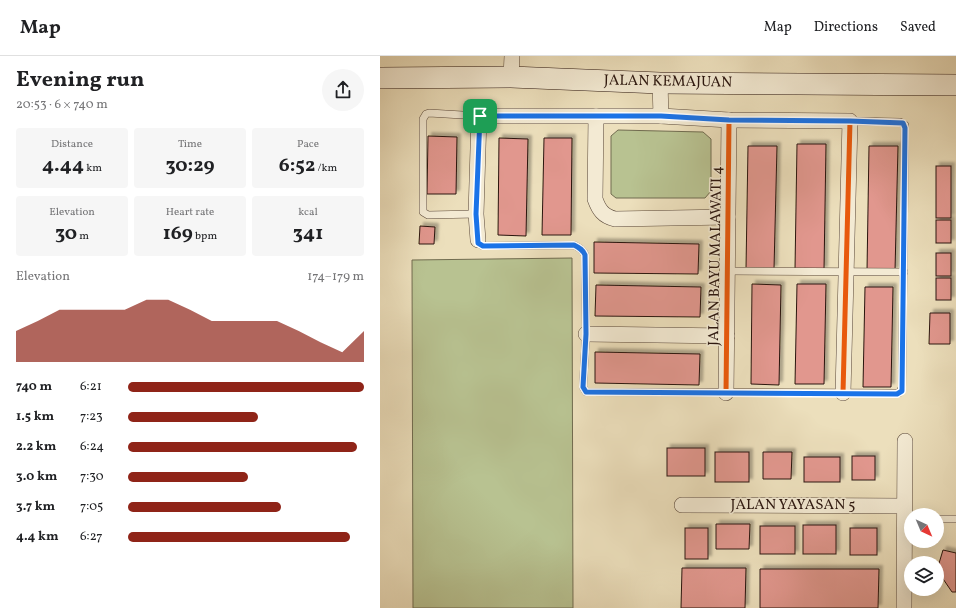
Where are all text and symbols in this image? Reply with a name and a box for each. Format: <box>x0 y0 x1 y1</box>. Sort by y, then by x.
text: Map <box>20 15 61 41</box>
text: Map <box>764 18 792 37</box>
text: Directions <box>814 18 878 37</box>
text: Saved <box>900 18 936 37</box>
text: Evening run <box>16 65 145 96</box>
button: share <box>322 69 364 111</box>
street label: JALAN KEMAJUAN <box>604 70 732 94</box>
text: 20:53 · 6 × 740 m <box>16 96 108 114</box>
pin <box>463 99 497 133</box>
icon: arrive <box>469 105 491 127</box>
text: Distance <box>51 137 93 152</box>
text: Time <box>178 137 202 152</box>
text: Pace <box>297 137 319 152</box>
text: 4.44 <box>42 152 84 180</box>
text: 30:29 <box>165 152 215 180</box>
text: 6:52 <box>279 152 315 180</box>
text: km <box>84 161 102 176</box>
text: /km <box>315 161 337 176</box>
street label: JALAN BAYU MALAWATI 4 <box>704 166 728 346</box>
text: Elevation <box>49 205 95 220</box>
text: Heart rate <box>166 205 214 220</box>
text: kcal <box>298 205 318 220</box>
text: 30 <box>55 220 77 248</box>
text: 169 <box>163 220 193 248</box>
text: 341 <box>293 220 323 248</box>
text: m <box>77 229 89 244</box>
text: bpm <box>193 229 217 244</box>
text: Elevation <box>16 268 70 286</box>
text: 174–179 m <box>307 268 364 286</box>
text: 740 m <box>16 378 52 396</box>
text: 6:21 <box>80 378 102 396</box>
text: 1.5 km <box>16 408 54 426</box>
text: 7:23 <box>80 408 103 426</box>
text: 2.2 km <box>16 438 56 456</box>
text: 6:24 <box>80 438 104 456</box>
text: 3.0 km <box>16 468 57 486</box>
text: 7:30 <box>80 468 104 486</box>
street label: JALAN YAYASAN 5 <box>730 495 856 516</box>
text: 3.7 km <box>16 498 55 516</box>
text: 7:05 <box>80 498 103 516</box>
north arrow <box>904 508 944 548</box>
map controls <box>904 508 944 596</box>
text: 4.4 km <box>16 528 59 546</box>
text: 6:27 <box>80 528 103 546</box>
button: layers <box>904 556 944 596</box>

